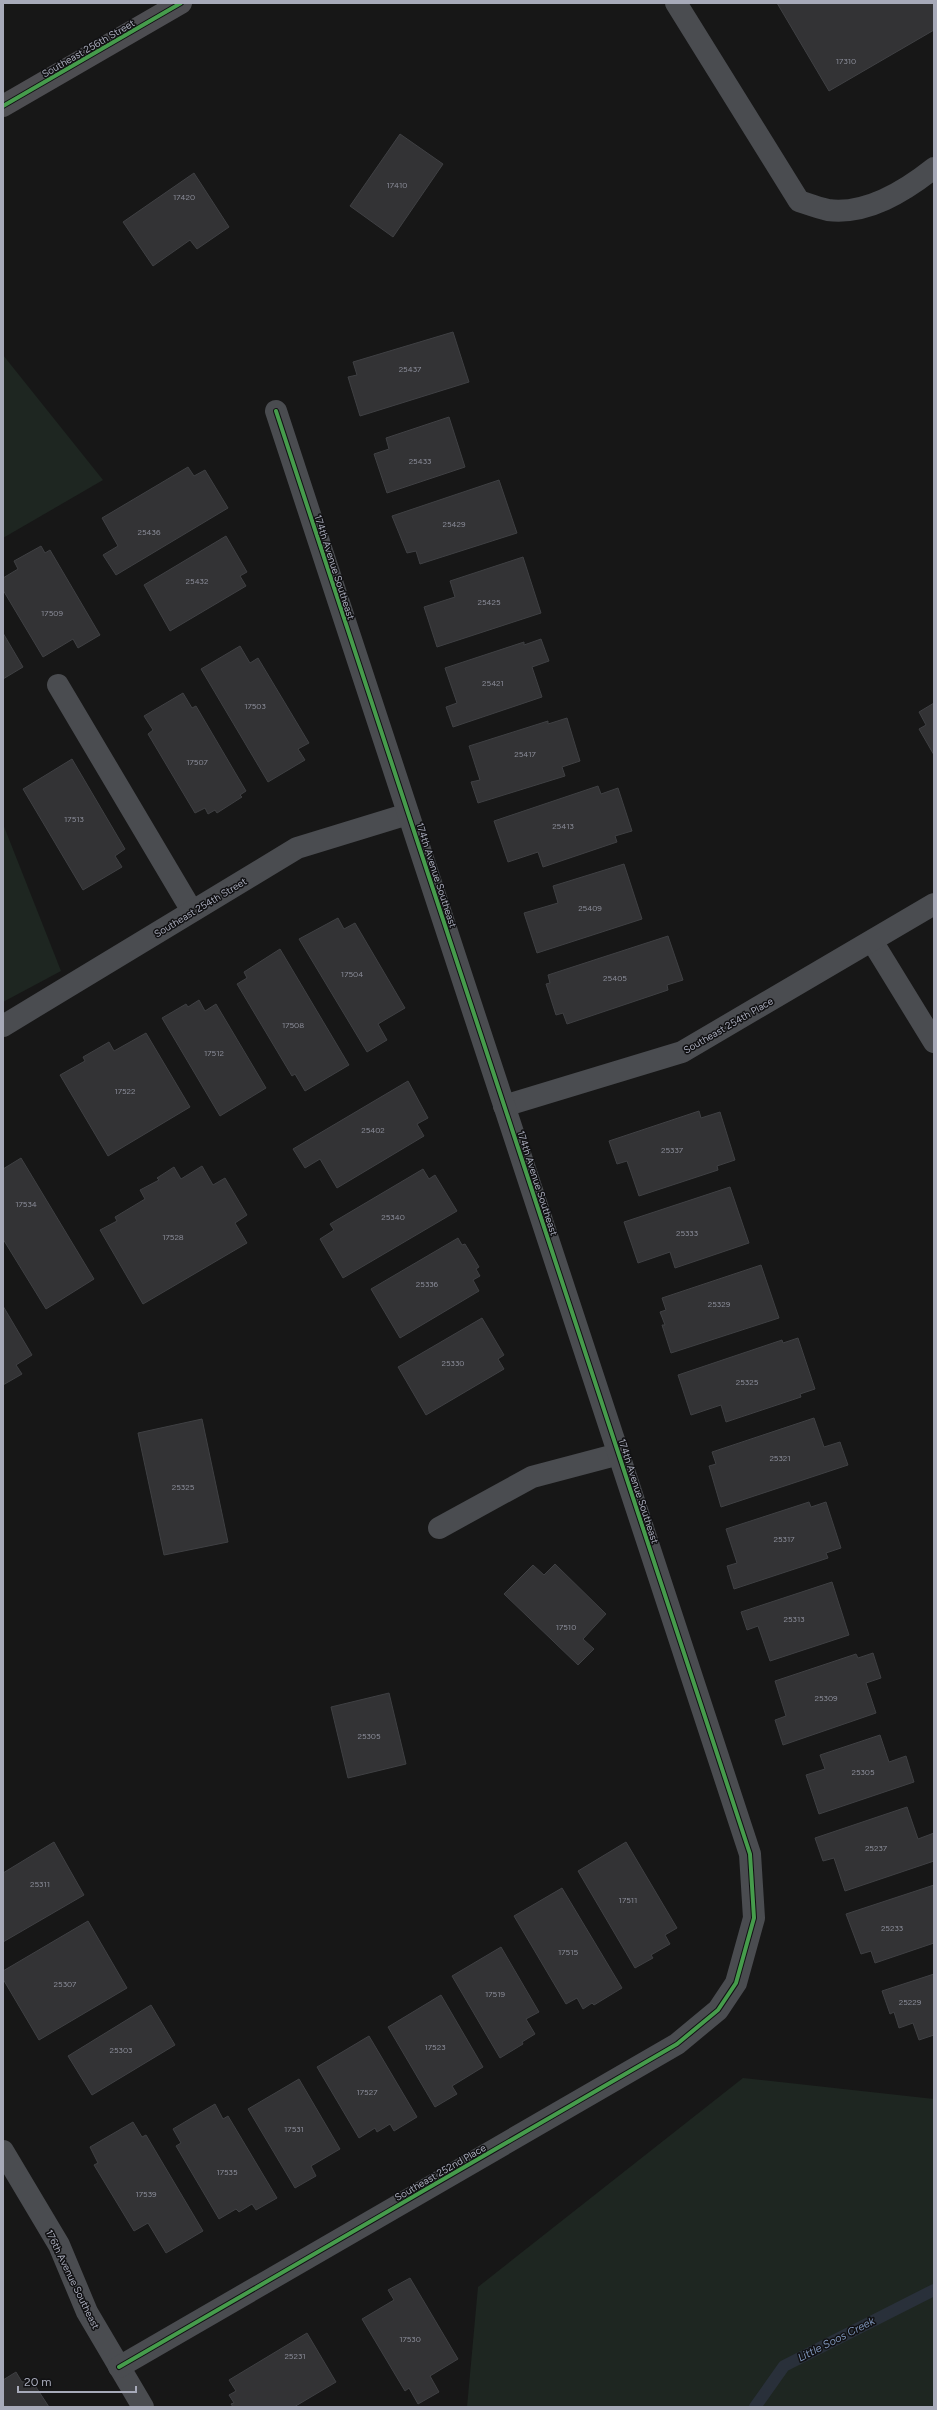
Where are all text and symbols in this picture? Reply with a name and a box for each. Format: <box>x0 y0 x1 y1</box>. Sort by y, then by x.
street label: Southeast 256th Street <box>39 16 137 80</box>
house number: 17310 <box>836 56 856 66</box>
house number: 17410 <box>387 180 408 190</box>
house number: 17420 <box>173 192 195 202</box>
house number: 25437 <box>399 364 422 374</box>
house number: 25433 <box>409 456 431 466</box>
street label: 174th Avenue Southeast <box>311 513 358 622</box>
house number: 25429 <box>442 519 466 529</box>
house number: 25436 <box>138 527 161 537</box>
house number: 25432 <box>186 576 208 586</box>
house number: 25425 <box>477 597 501 607</box>
house number: 17509 <box>41 608 63 618</box>
house number: 25421 <box>482 678 504 688</box>
house number: 17503 <box>244 701 266 711</box>
house number: 25417 <box>514 749 537 759</box>
house number: 17507 <box>186 757 209 767</box>
house number: 17513 <box>64 814 84 824</box>
street label: 174th Avenue Southeast <box>413 821 460 930</box>
house number: 25413 <box>552 821 574 831</box>
street label: Southeast 254th Street <box>152 875 249 940</box>
house number: 25409 <box>578 903 602 913</box>
house number: 17504 <box>341 969 363 979</box>
house number: 25405 <box>603 973 627 983</box>
street label: Southeast 254th Place <box>681 994 776 1056</box>
house number: 17508 <box>282 1020 304 1030</box>
house number: 17512 <box>204 1048 224 1058</box>
house number: 17522 <box>114 1086 136 1096</box>
house number: 25402 <box>361 1125 385 1135</box>
street label: 174th Avenue Southeast <box>514 1129 561 1238</box>
house number: 25337 <box>661 1145 684 1155</box>
house number: 17534 <box>15 1199 37 1209</box>
house number: 25340 <box>381 1212 405 1222</box>
house number: 25333 <box>676 1228 698 1238</box>
house number: 17528 <box>162 1232 184 1242</box>
house number: 25336 <box>416 1279 439 1289</box>
house number: 25329 <box>708 1299 731 1309</box>
house number: 25330 <box>442 1358 464 1368</box>
house number: 25325 <box>736 1377 759 1387</box>
street label: 174th Avenue Southeast <box>615 1437 662 1546</box>
house number: 25321 <box>769 1453 791 1463</box>
house number: 25325 <box>172 1482 195 1492</box>
house number: 25317 <box>773 1534 795 1544</box>
house number: 25313 <box>783 1614 805 1624</box>
house number: 17510 <box>556 1622 576 1632</box>
house number: 25309 <box>814 1693 838 1703</box>
house number: 25305 <box>357 1731 381 1741</box>
house number: 25305 <box>851 1767 875 1777</box>
house number: 25237 <box>865 1843 888 1853</box>
house number: 25311 <box>30 1879 50 1889</box>
house number: 17511 <box>619 1895 637 1905</box>
house number: 25233 <box>881 1923 903 1933</box>
house number: 17515 <box>558 1947 578 1957</box>
house number: 25307 <box>54 1979 77 1989</box>
house number: 17519 <box>485 1989 505 1999</box>
house number: 25229 <box>899 1997 922 2007</box>
house number: 17523 <box>424 2042 446 2052</box>
house number: 25303 <box>110 2045 132 2055</box>
house number: 17527 <box>357 2087 378 2097</box>
house number: 17531 <box>284 2124 304 2134</box>
street label: Southeast 252nd Place <box>392 2141 489 2204</box>
house number: 17535 <box>216 2167 238 2177</box>
house number: 17539 <box>135 2189 157 2199</box>
street label: 176th Avenue Southeast <box>43 2227 102 2331</box>
water label: Little Soos Creek <box>796 2314 877 2364</box>
house number: 17530 <box>399 2334 421 2344</box>
house number: 25231 <box>284 2351 306 2361</box>
scale bar <box>18 2368 136 2394</box>
text: 20 m <box>24 2375 52 2389</box>

